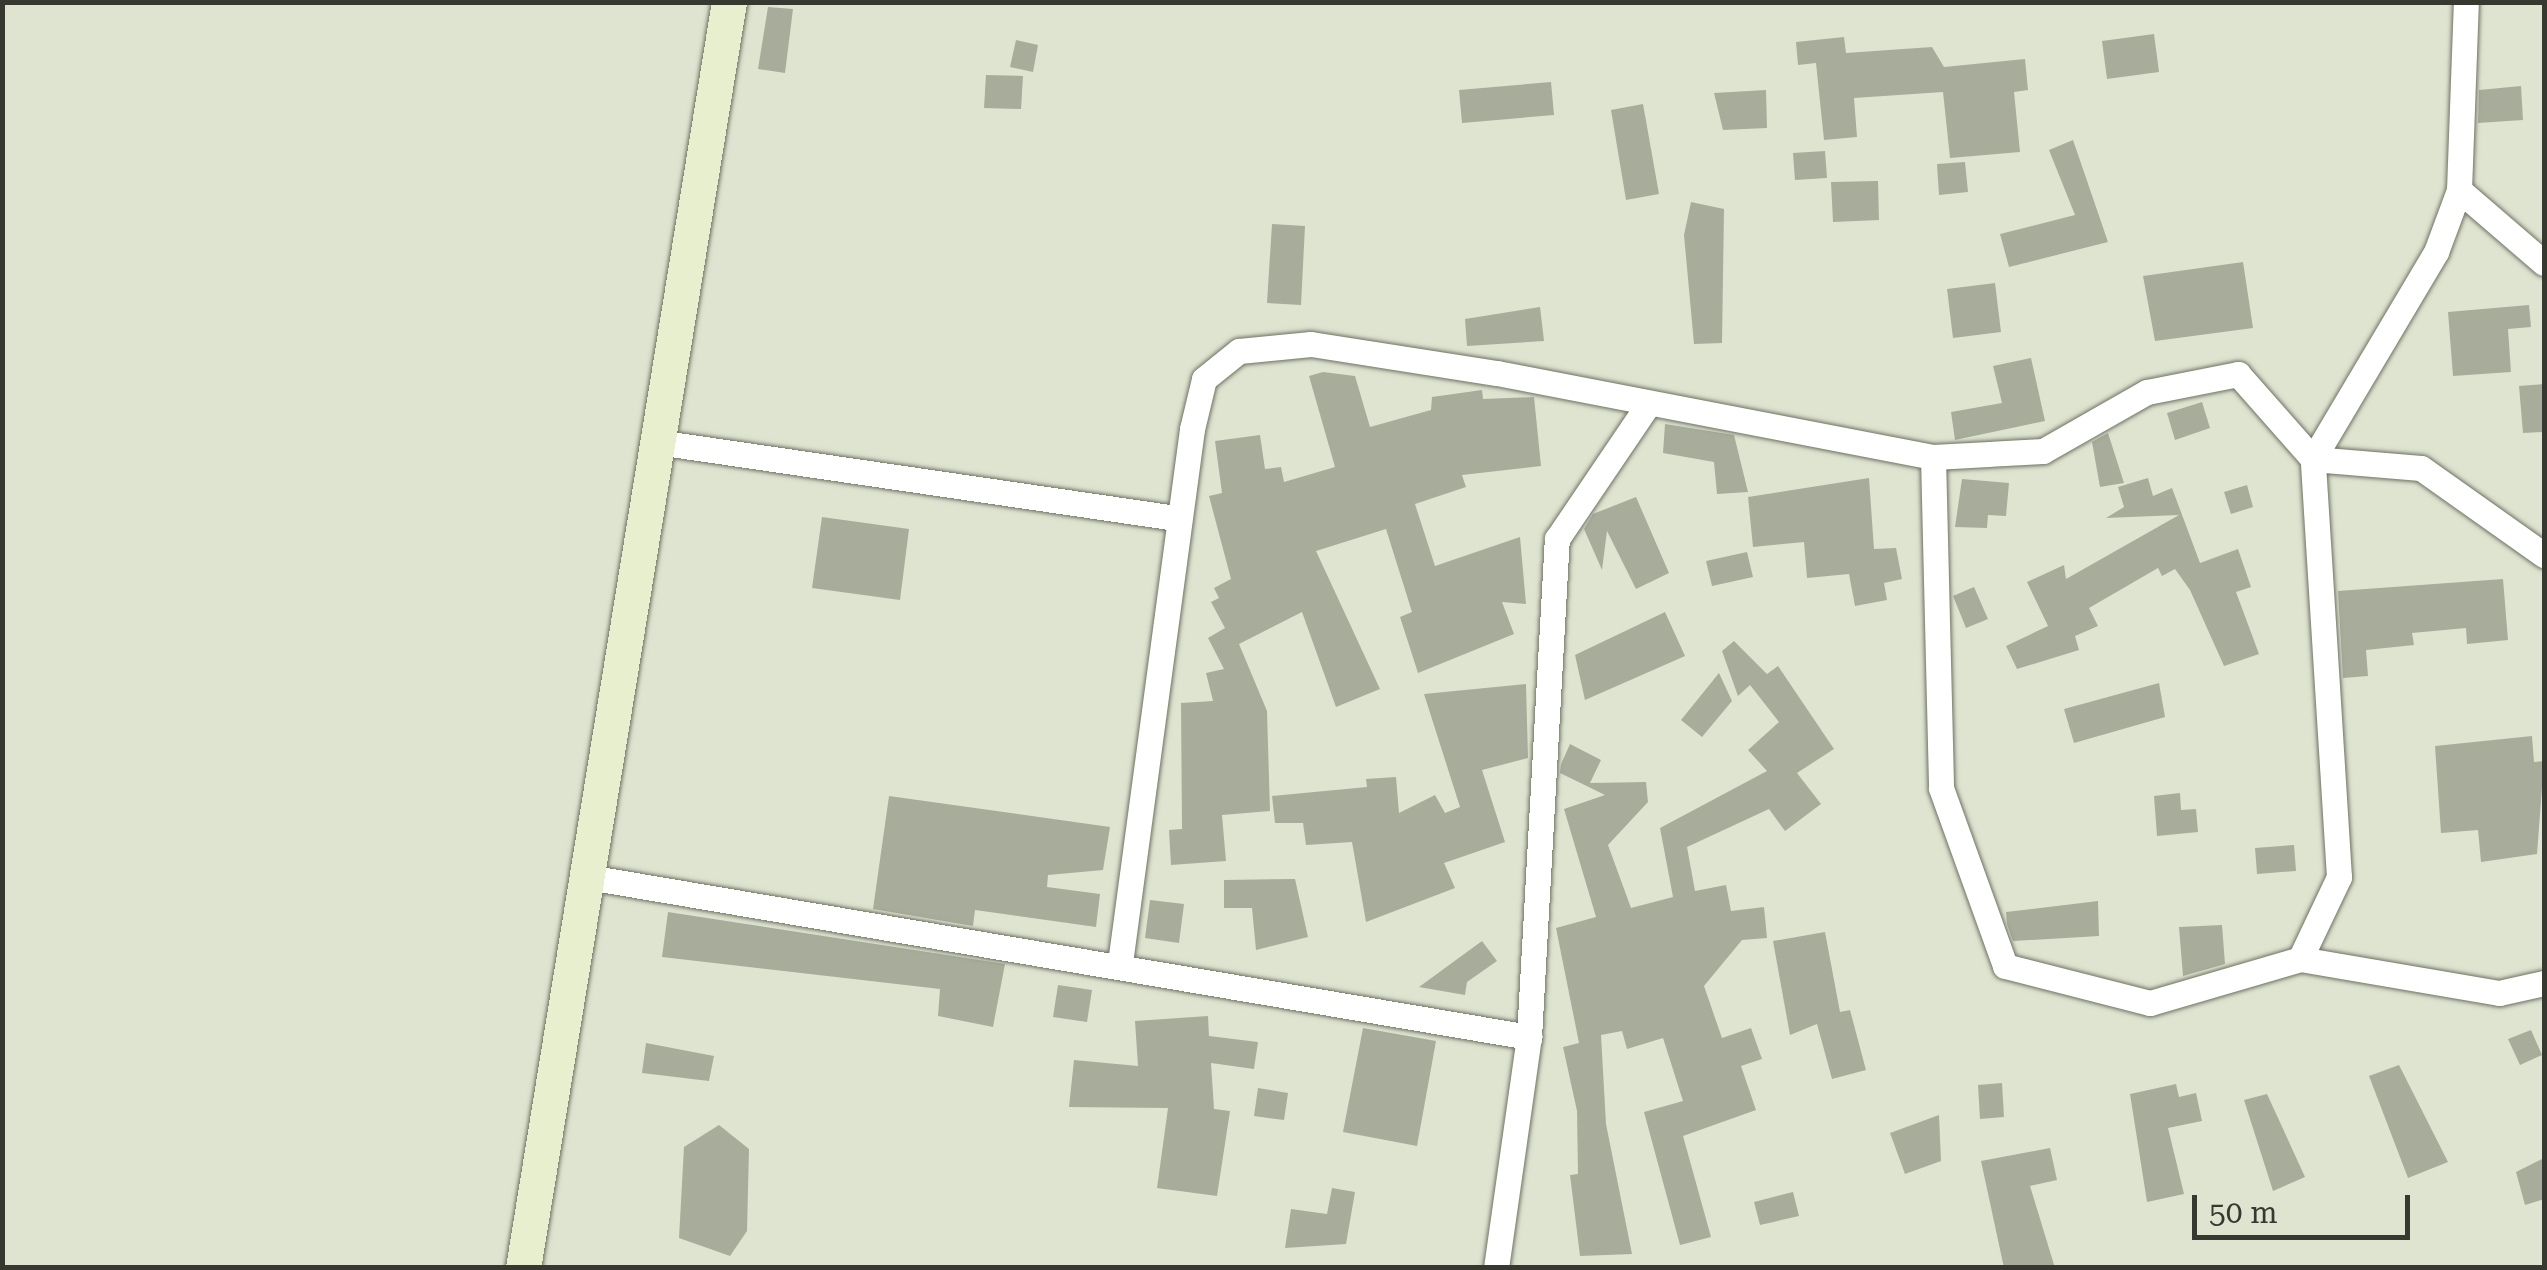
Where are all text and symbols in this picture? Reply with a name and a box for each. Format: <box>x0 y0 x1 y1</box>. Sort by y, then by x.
scale bar <box>2197 1175 2414 1237</box>
text: 50 m <box>2209 1195 2278 1230</box>

